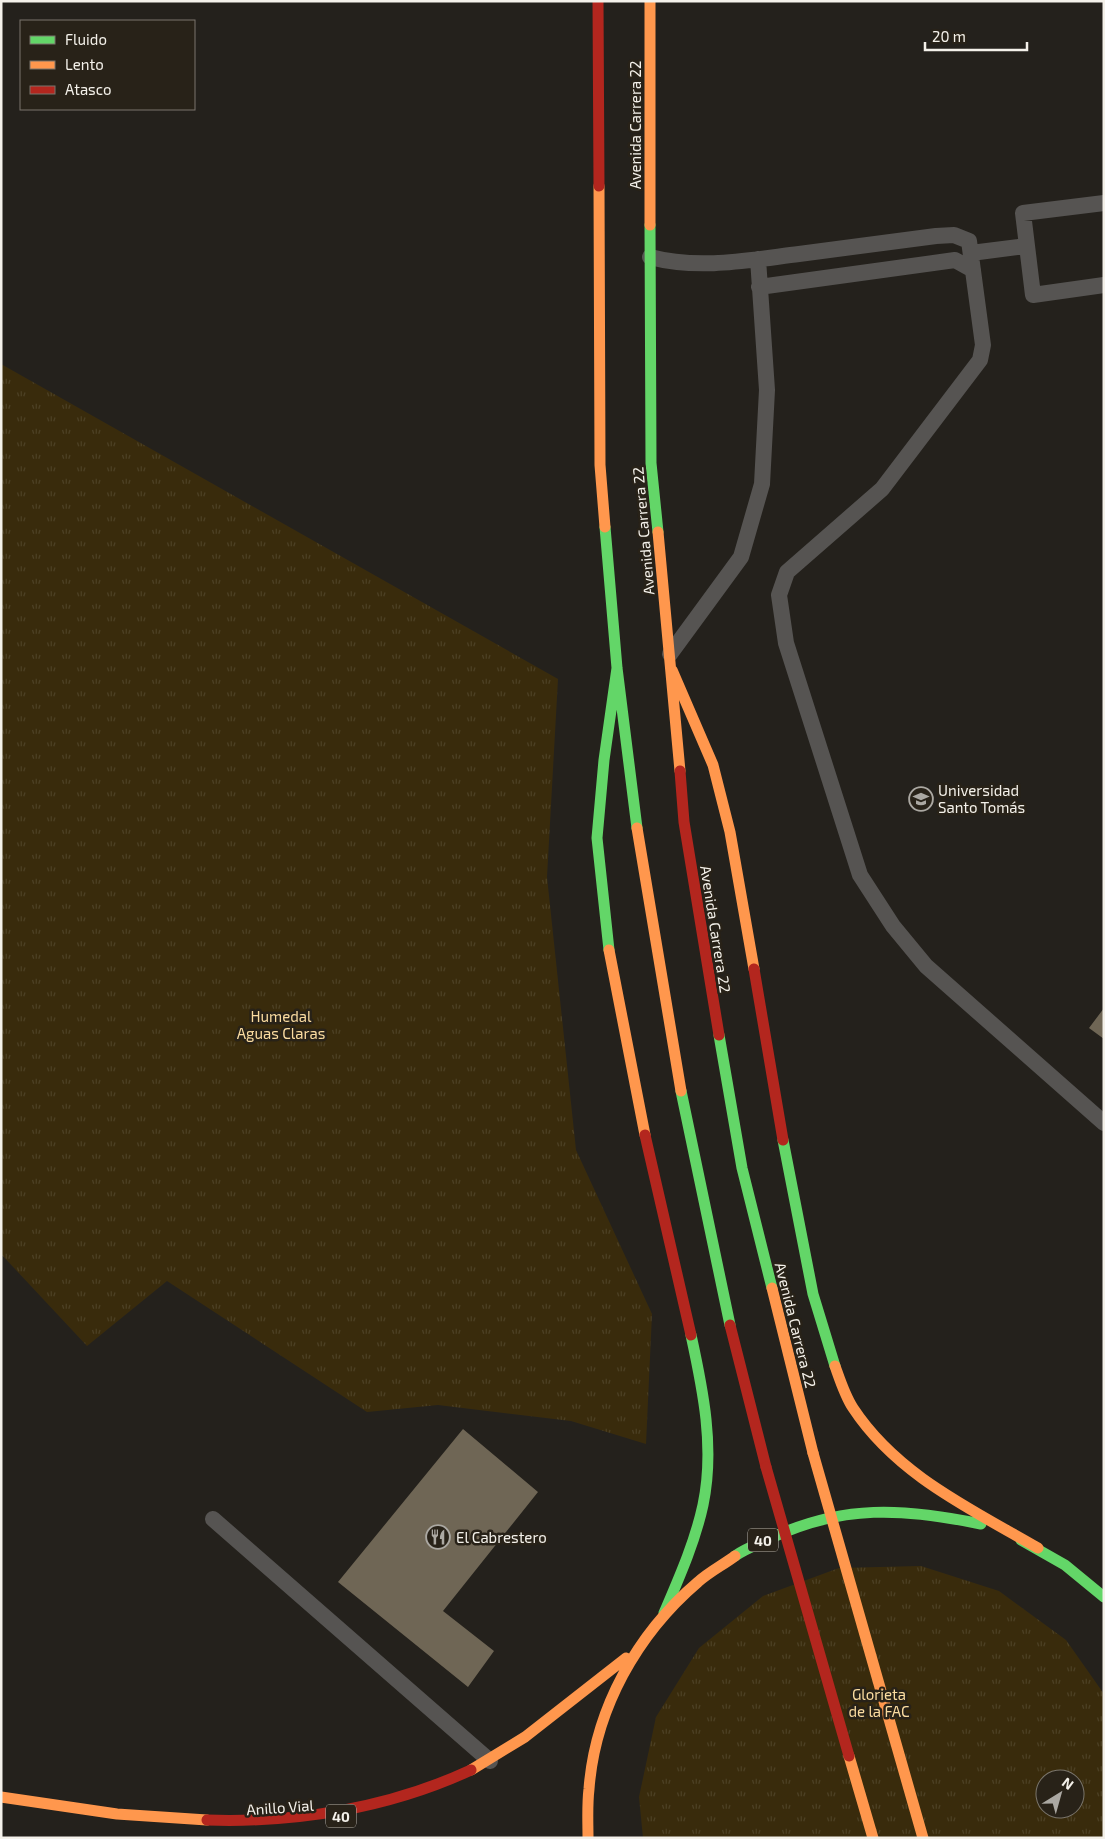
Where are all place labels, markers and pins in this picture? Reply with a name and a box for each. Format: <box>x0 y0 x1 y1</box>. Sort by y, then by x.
place label: Universidad Santo Tomás <box>938 781 1025 816</box>
school or university icon: Universidad Santo Tomás <box>908 786 934 812</box>
restaurant icon: El Cabrestero <box>425 1524 451 1550</box>
place label: El Cabrestero <box>456 1528 547 1546</box>

